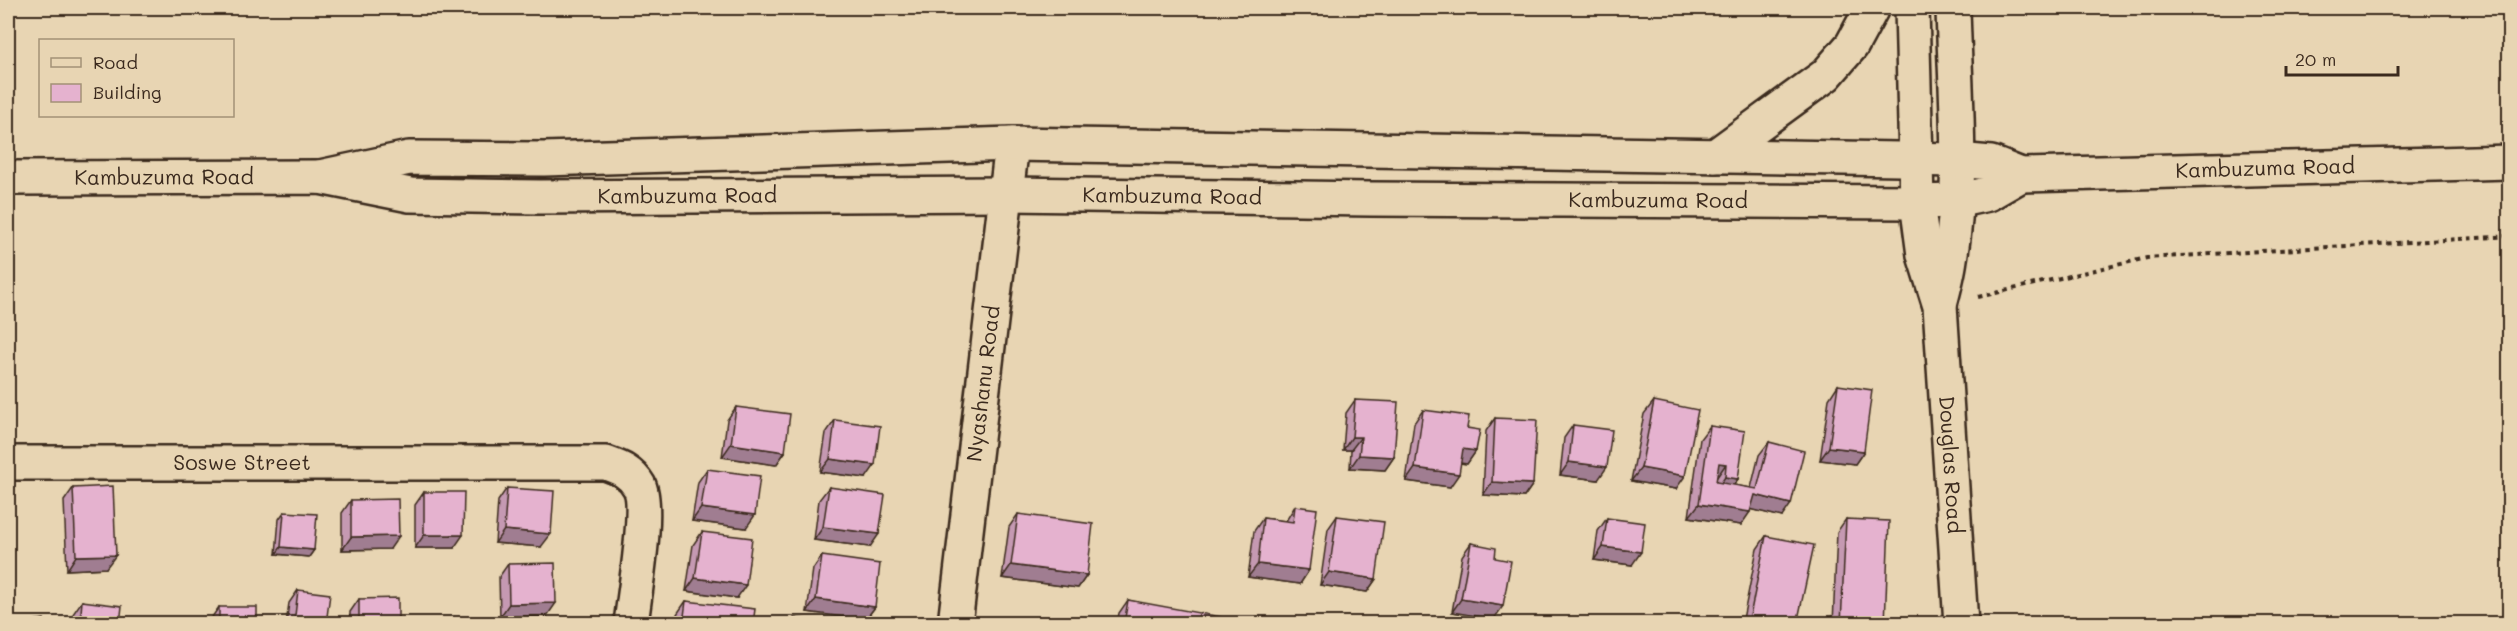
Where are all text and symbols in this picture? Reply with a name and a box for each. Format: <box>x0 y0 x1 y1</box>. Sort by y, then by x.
legend <box>39 39 234 117</box>
scale bar <box>2286 39 2398 77</box>
text: 20 m <box>2295 47 2336 71</box>
text: Road <box>93 50 138 74</box>
text: Building <box>93 80 161 104</box>
street label: Kambuzuma Road <box>2175 151 2355 183</box>
street label: Kambuzuma Road <box>74 162 254 190</box>
street label: Kambuzuma Road <box>597 180 777 209</box>
street label: Kambuzuma Road <box>1082 180 1262 210</box>
street label: Kambuzuma Road <box>1568 185 1748 213</box>
street label: Nyashanu Road <box>959 304 1005 463</box>
street label: Douglas Road <box>1934 395 1970 534</box>
street label: Soswe Street <box>173 448 311 475</box>

